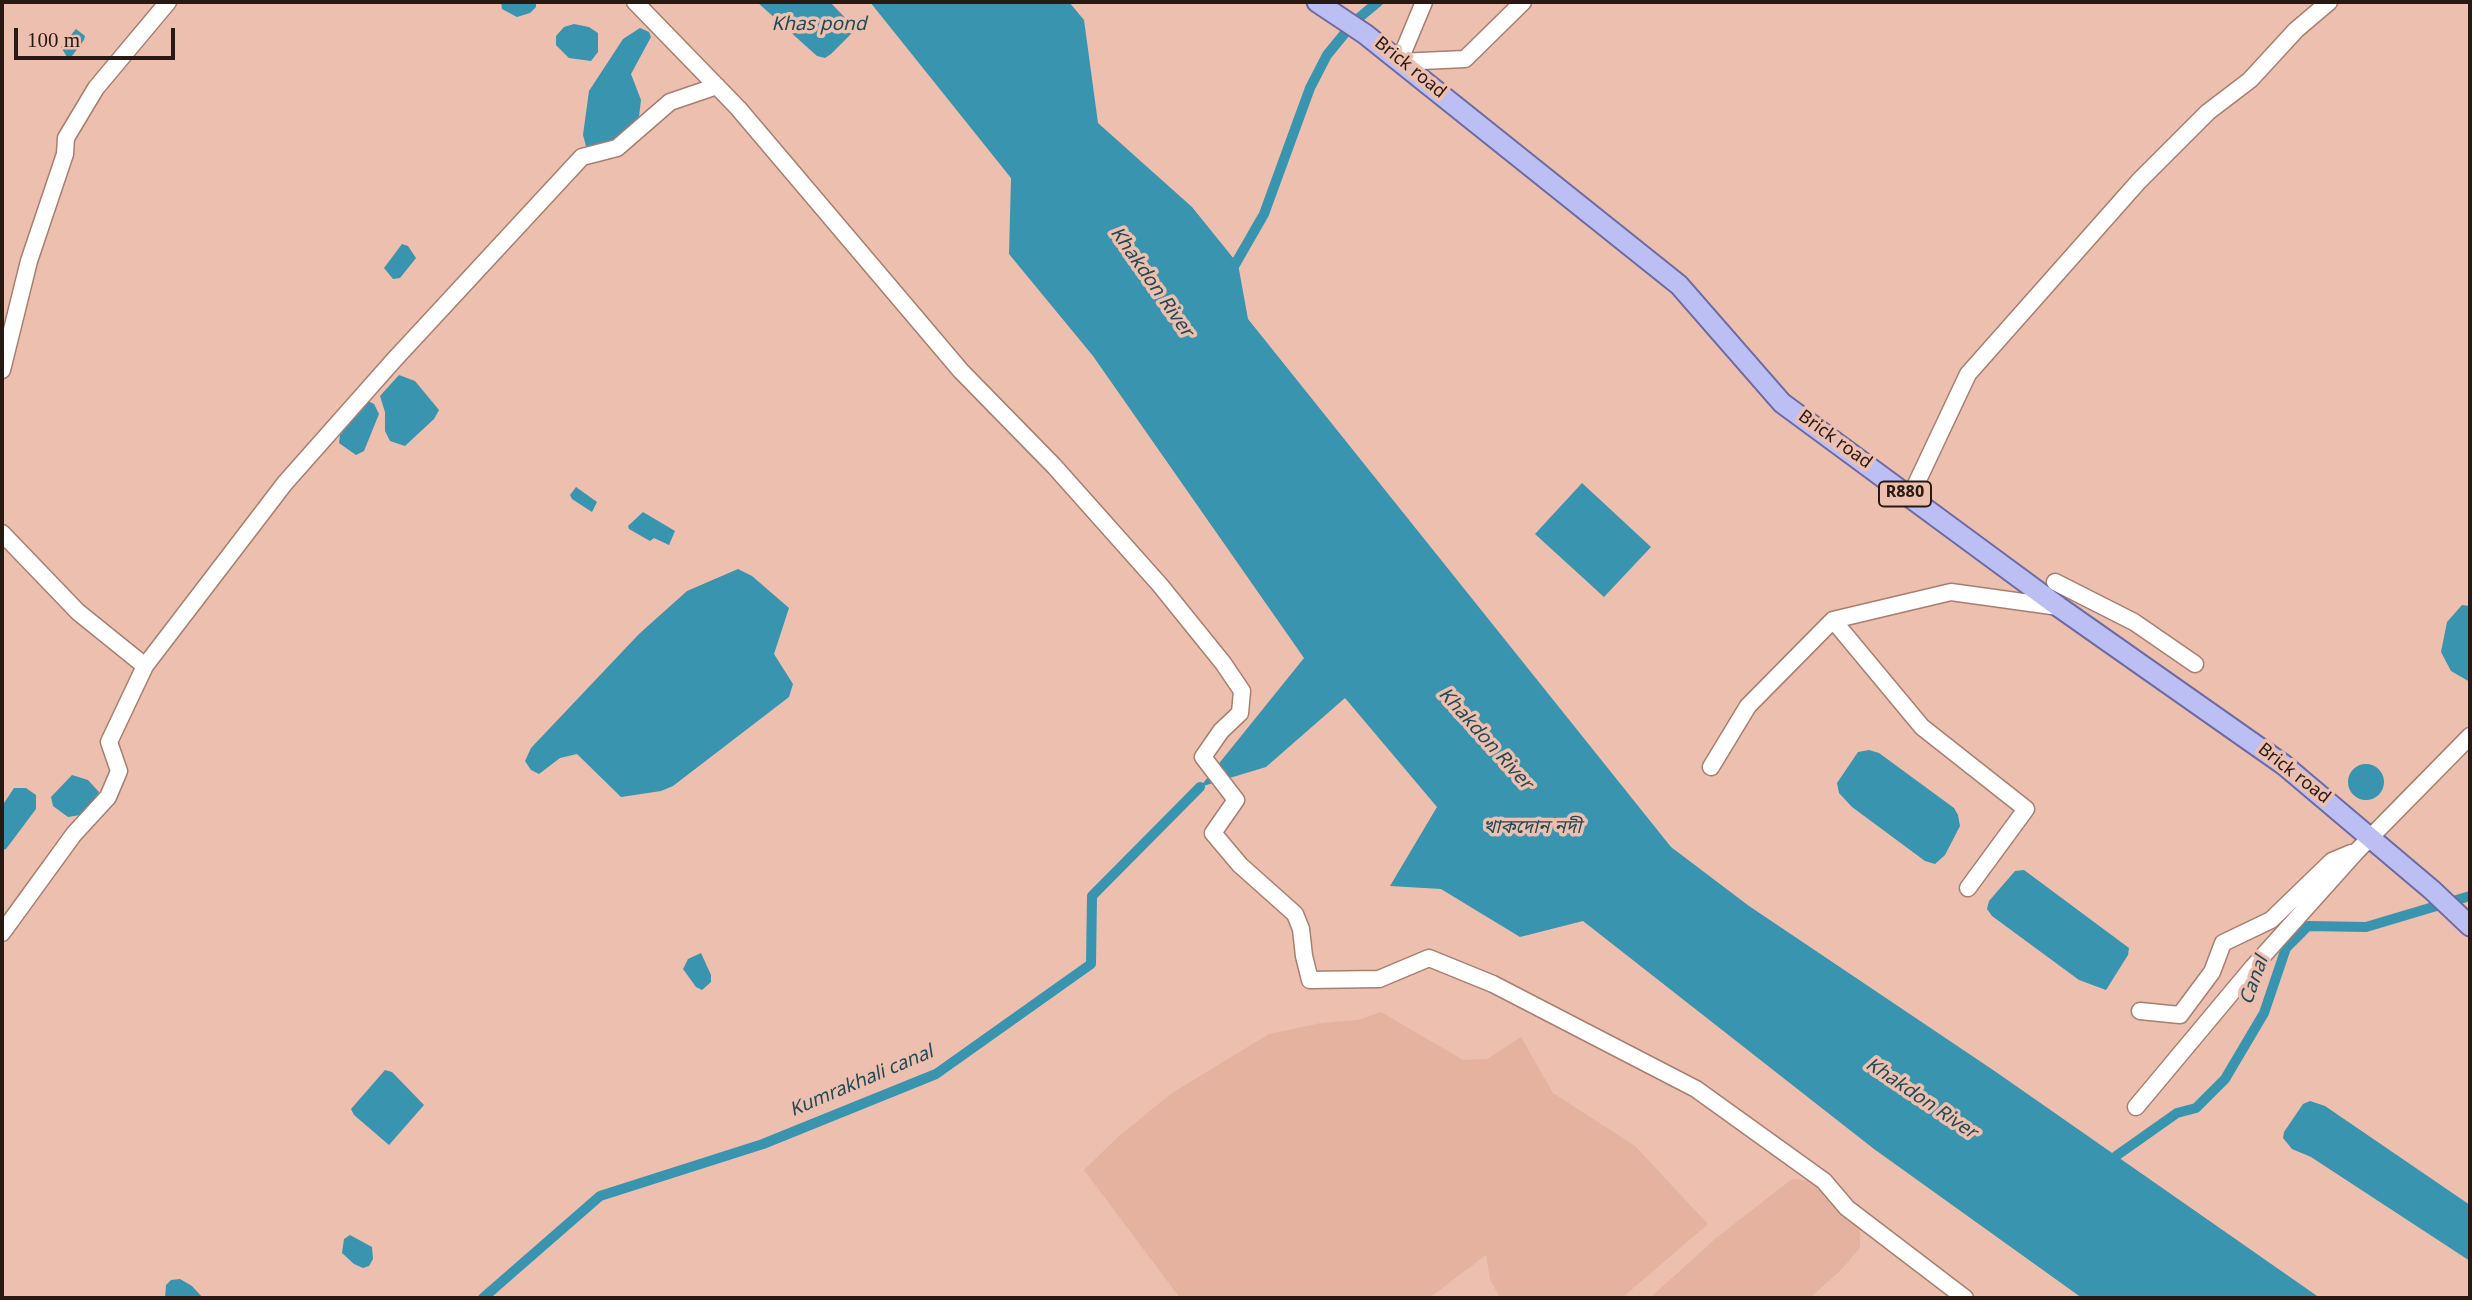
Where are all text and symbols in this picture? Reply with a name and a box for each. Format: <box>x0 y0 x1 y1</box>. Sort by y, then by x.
scale bar <box>18 14 178 58</box>
water label: Khas pond <box>772 15 866 37</box>
text: 100 m <box>27 28 80 52</box>
street label: Brick road <box>1369 34 1449 104</box>
water label: Khakdon River <box>1104 224 1196 342</box>
street label: Brick road <box>1793 407 1875 475</box>
road number: R880 <box>1879 481 1931 506</box>
water label: Khakdon River <box>1432 684 1536 796</box>
street label: Brick road <box>2253 740 2333 810</box>
water label: খাকদোন নদী <box>1483 818 1581 840</box>
water label: Canal <box>2237 954 2275 1008</box>
water label: Kumrakhali canal <box>787 1042 937 1124</box>
water label: Khakdon River <box>1860 1054 1980 1146</box>

